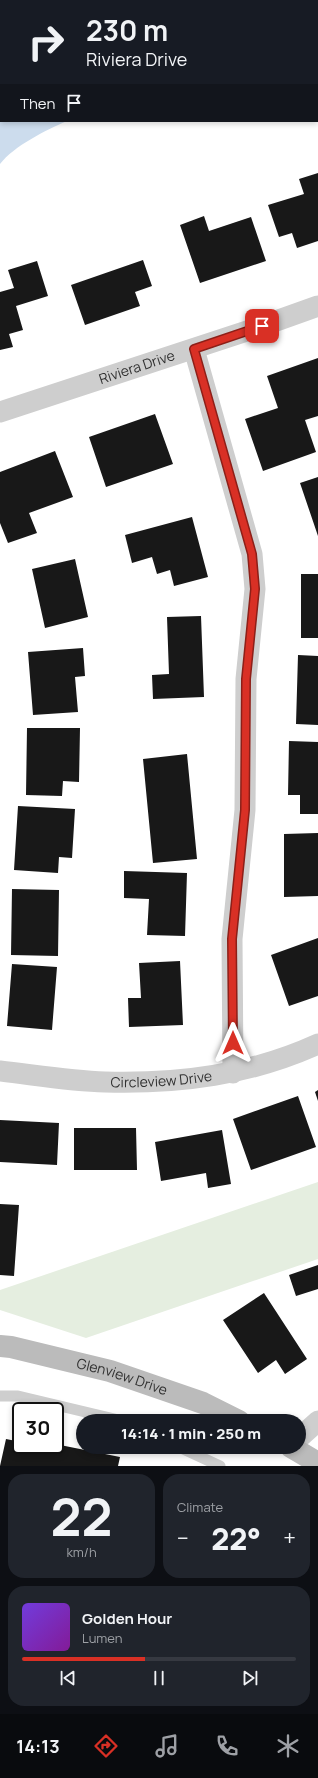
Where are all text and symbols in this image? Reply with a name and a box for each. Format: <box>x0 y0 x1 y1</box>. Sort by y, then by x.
text: 230 m <box>86 11 168 49</box>
icon: right <box>20 16 72 68</box>
text: Riviera Drive <box>86 47 187 71</box>
icon: arrive <box>63 92 85 114</box>
text: Then <box>20 93 55 114</box>
pin <box>245 309 279 343</box>
icon: arrive <box>251 315 273 337</box>
street label: Riviera Drive <box>96 345 177 388</box>
position arrow <box>212 1022 254 1064</box>
street label: Circleview Drive <box>110 1066 213 1091</box>
street label: Glenview Drive <box>75 1353 170 1399</box>
speed limit sign: 30 <box>12 1402 64 1454</box>
text: 14:14 · 1 min · 250 m <box>121 1423 261 1444</box>
text: 22 <box>51 1481 112 1552</box>
text: Climate <box>177 1498 223 1516</box>
text: 22° <box>211 1518 261 1559</box>
text: − <box>177 1523 189 1553</box>
text: + <box>283 1523 296 1553</box>
text: km/h <box>66 1543 97 1561</box>
text: Golden Hour <box>82 1608 172 1629</box>
text: Lumen <box>82 1629 122 1647</box>
icon: previous <box>57 1667 79 1689</box>
icon: pause <box>148 1667 170 1689</box>
icon: next <box>239 1667 261 1689</box>
icon: directions <box>92 1732 120 1760</box>
icon: music <box>153 1732 181 1760</box>
icon: phone <box>213 1732 241 1760</box>
icon: climate <box>274 1732 302 1760</box>
text: 14:13 <box>16 1734 60 1758</box>

